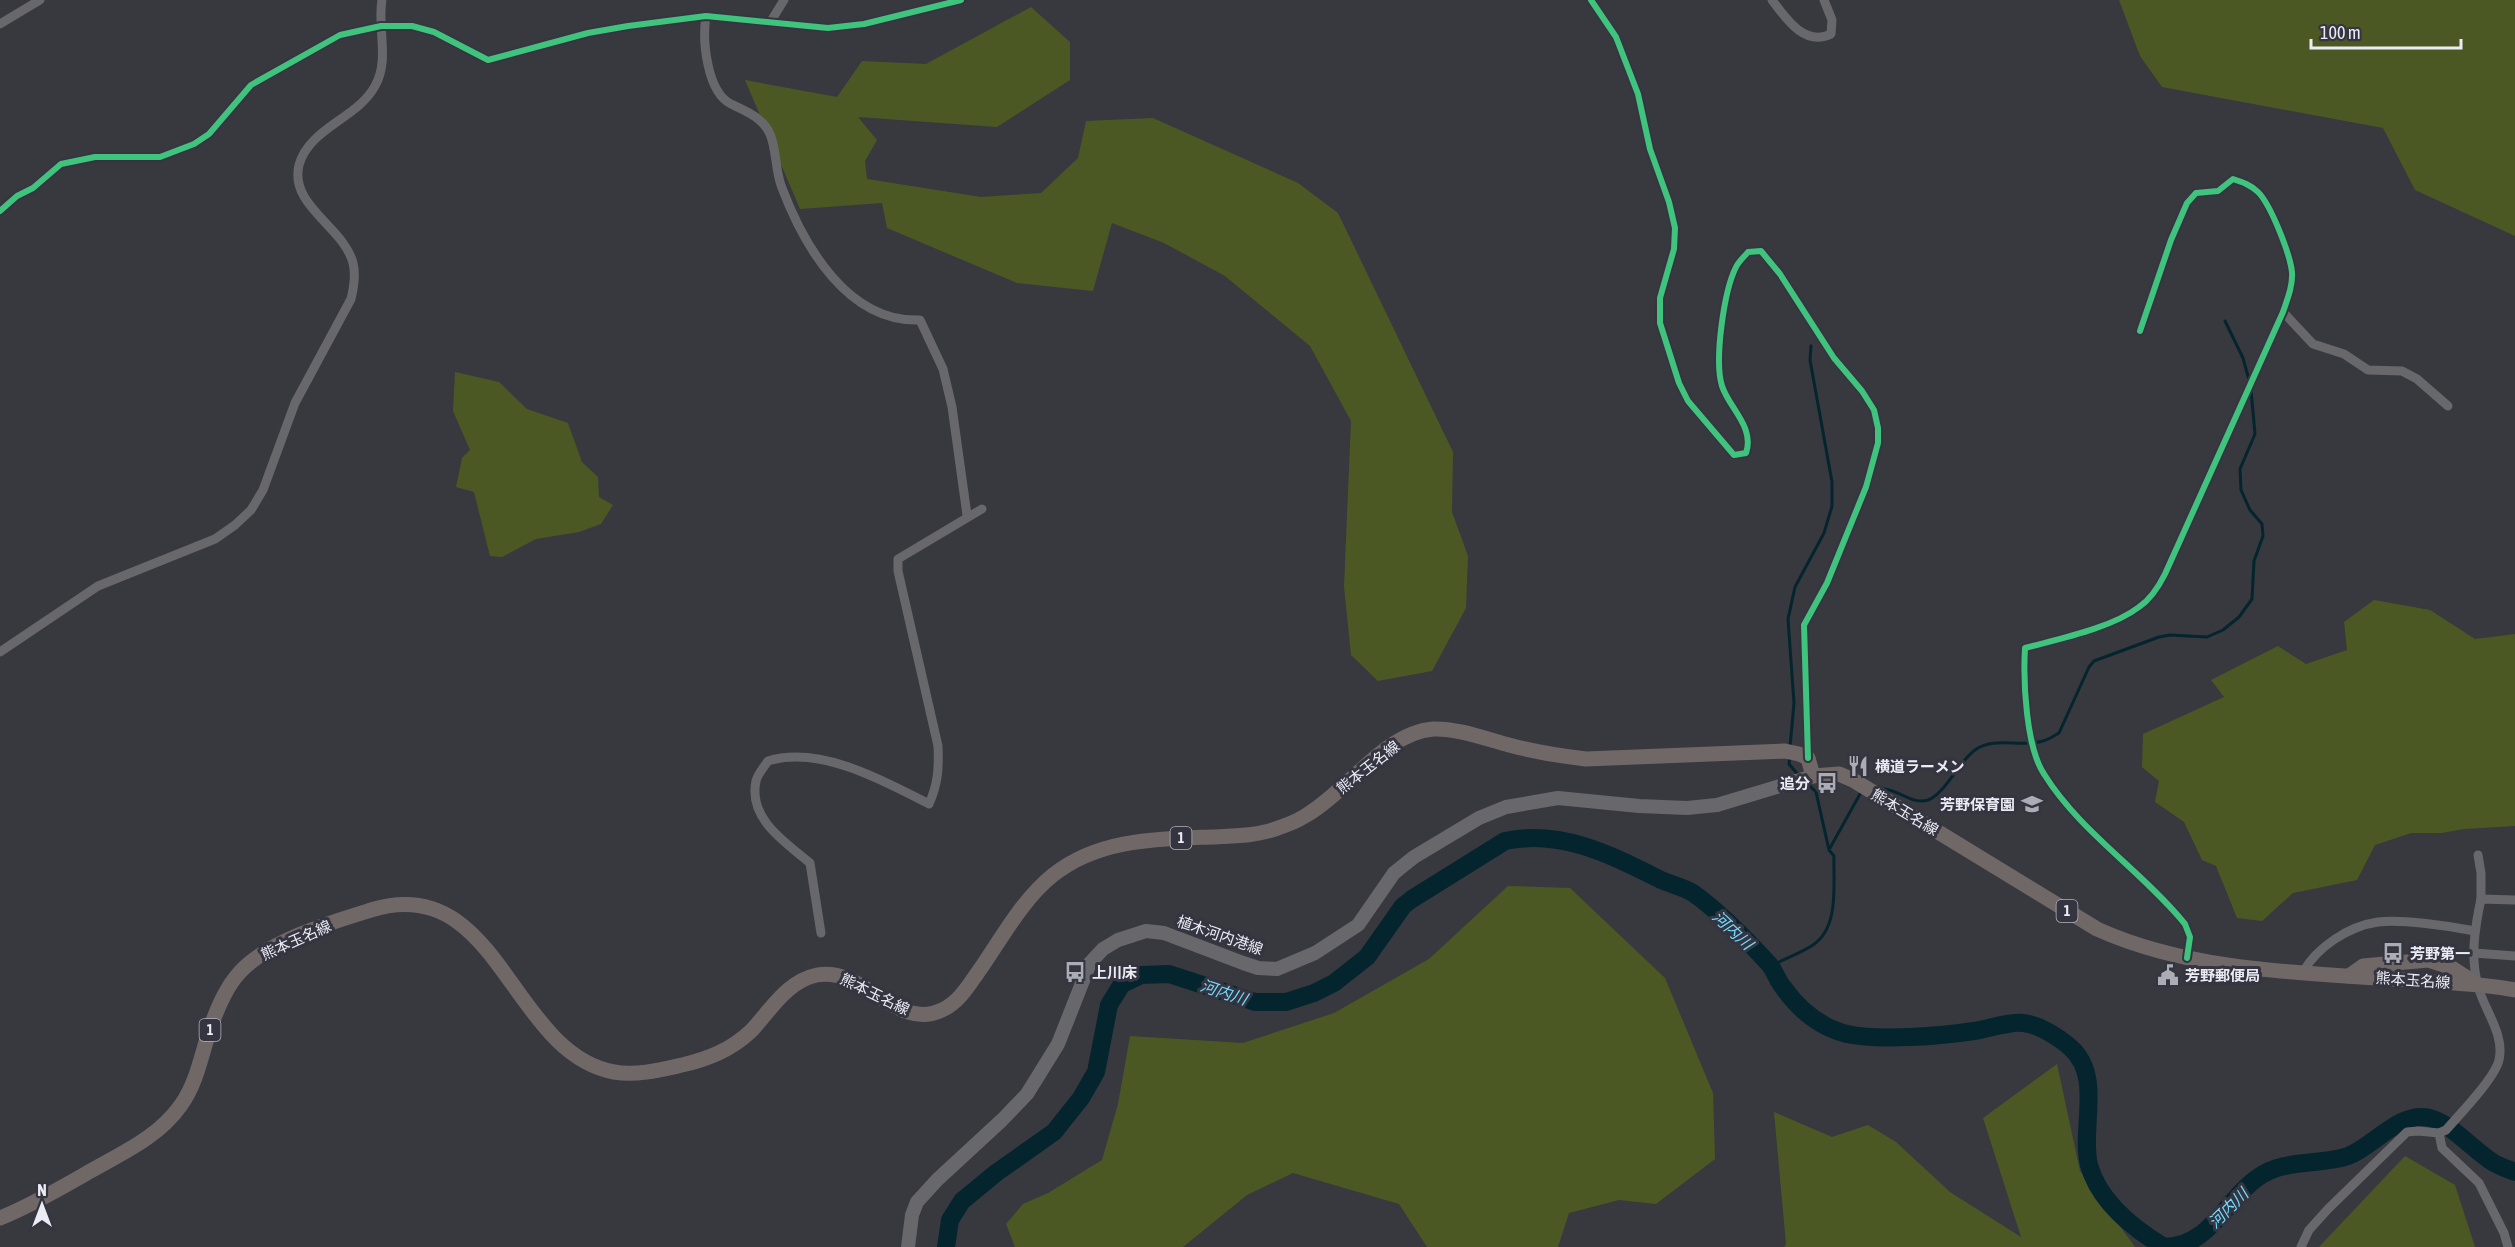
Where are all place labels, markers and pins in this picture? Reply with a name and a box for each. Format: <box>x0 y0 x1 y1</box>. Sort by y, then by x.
restaurant icon: 横道ラーメン <box>1846 754 1870 778</box>
place label: 横道ラーメン <box>1875 758 1964 775</box>
bus stop icon: 追分 <box>1815 771 1839 795</box>
place label: 追分 <box>1780 775 1810 792</box>
school or university icon: 芳野保育園 <box>2020 792 2044 816</box>
place label: 芳野保育園 <box>1940 796 2015 813</box>
bus stop icon: 芳野第一 <box>2381 941 2405 965</box>
place label: 芳野第一 <box>2410 945 2470 962</box>
bus stop icon: 上川床 <box>1063 960 1087 984</box>
public building icon: 芳野郵便局 <box>2156 963 2180 987</box>
place label: 上川床 <box>1092 964 1137 981</box>
place label: 芳野郵便局 <box>2185 967 2260 984</box>

